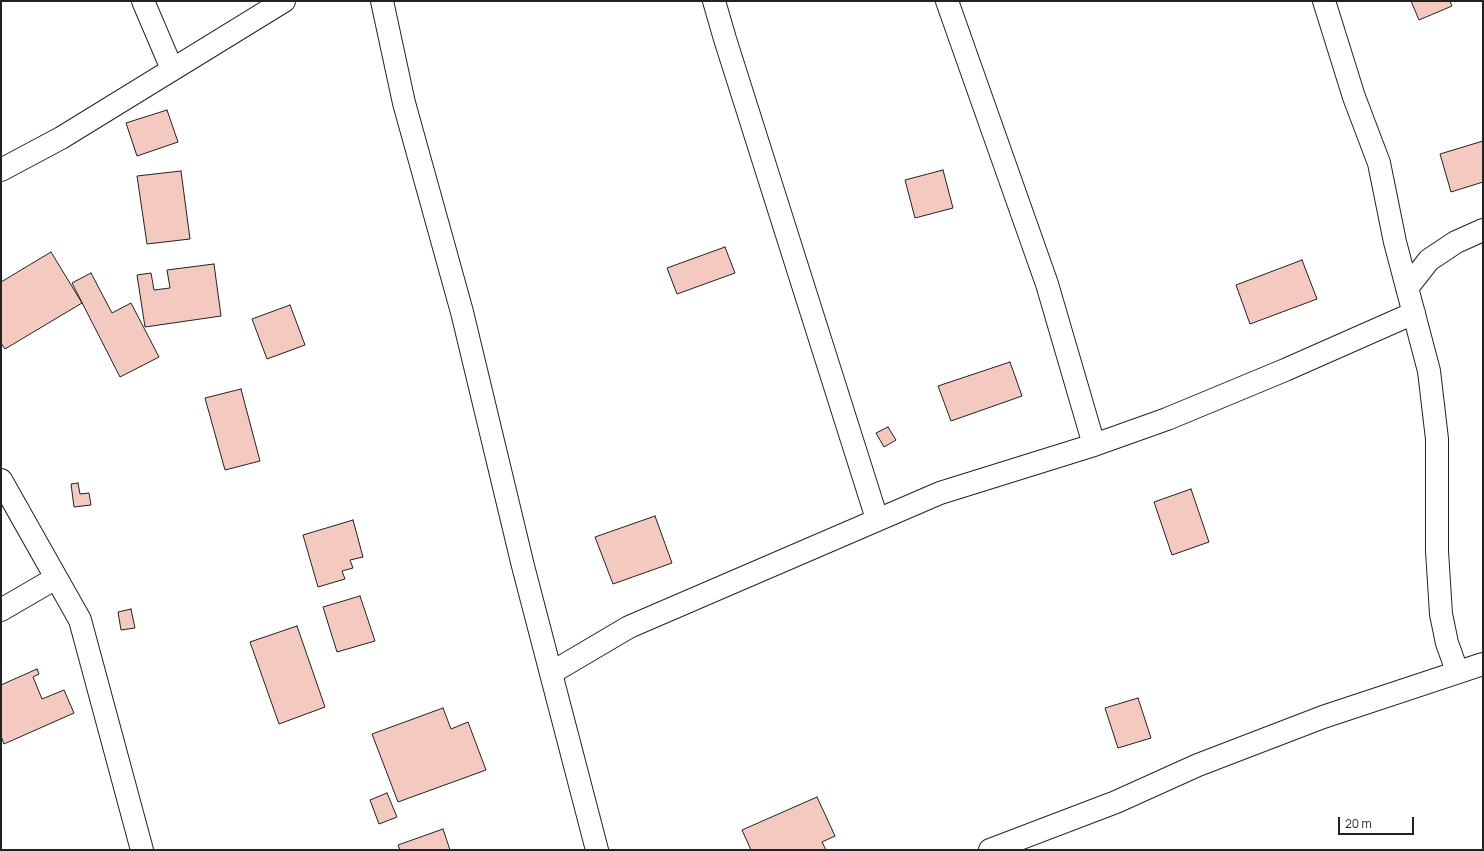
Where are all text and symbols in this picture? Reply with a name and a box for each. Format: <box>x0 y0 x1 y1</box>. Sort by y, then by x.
scale bar <box>1340 809 1416 835</box>
text: 20 m <box>1345 815 1372 832</box>

